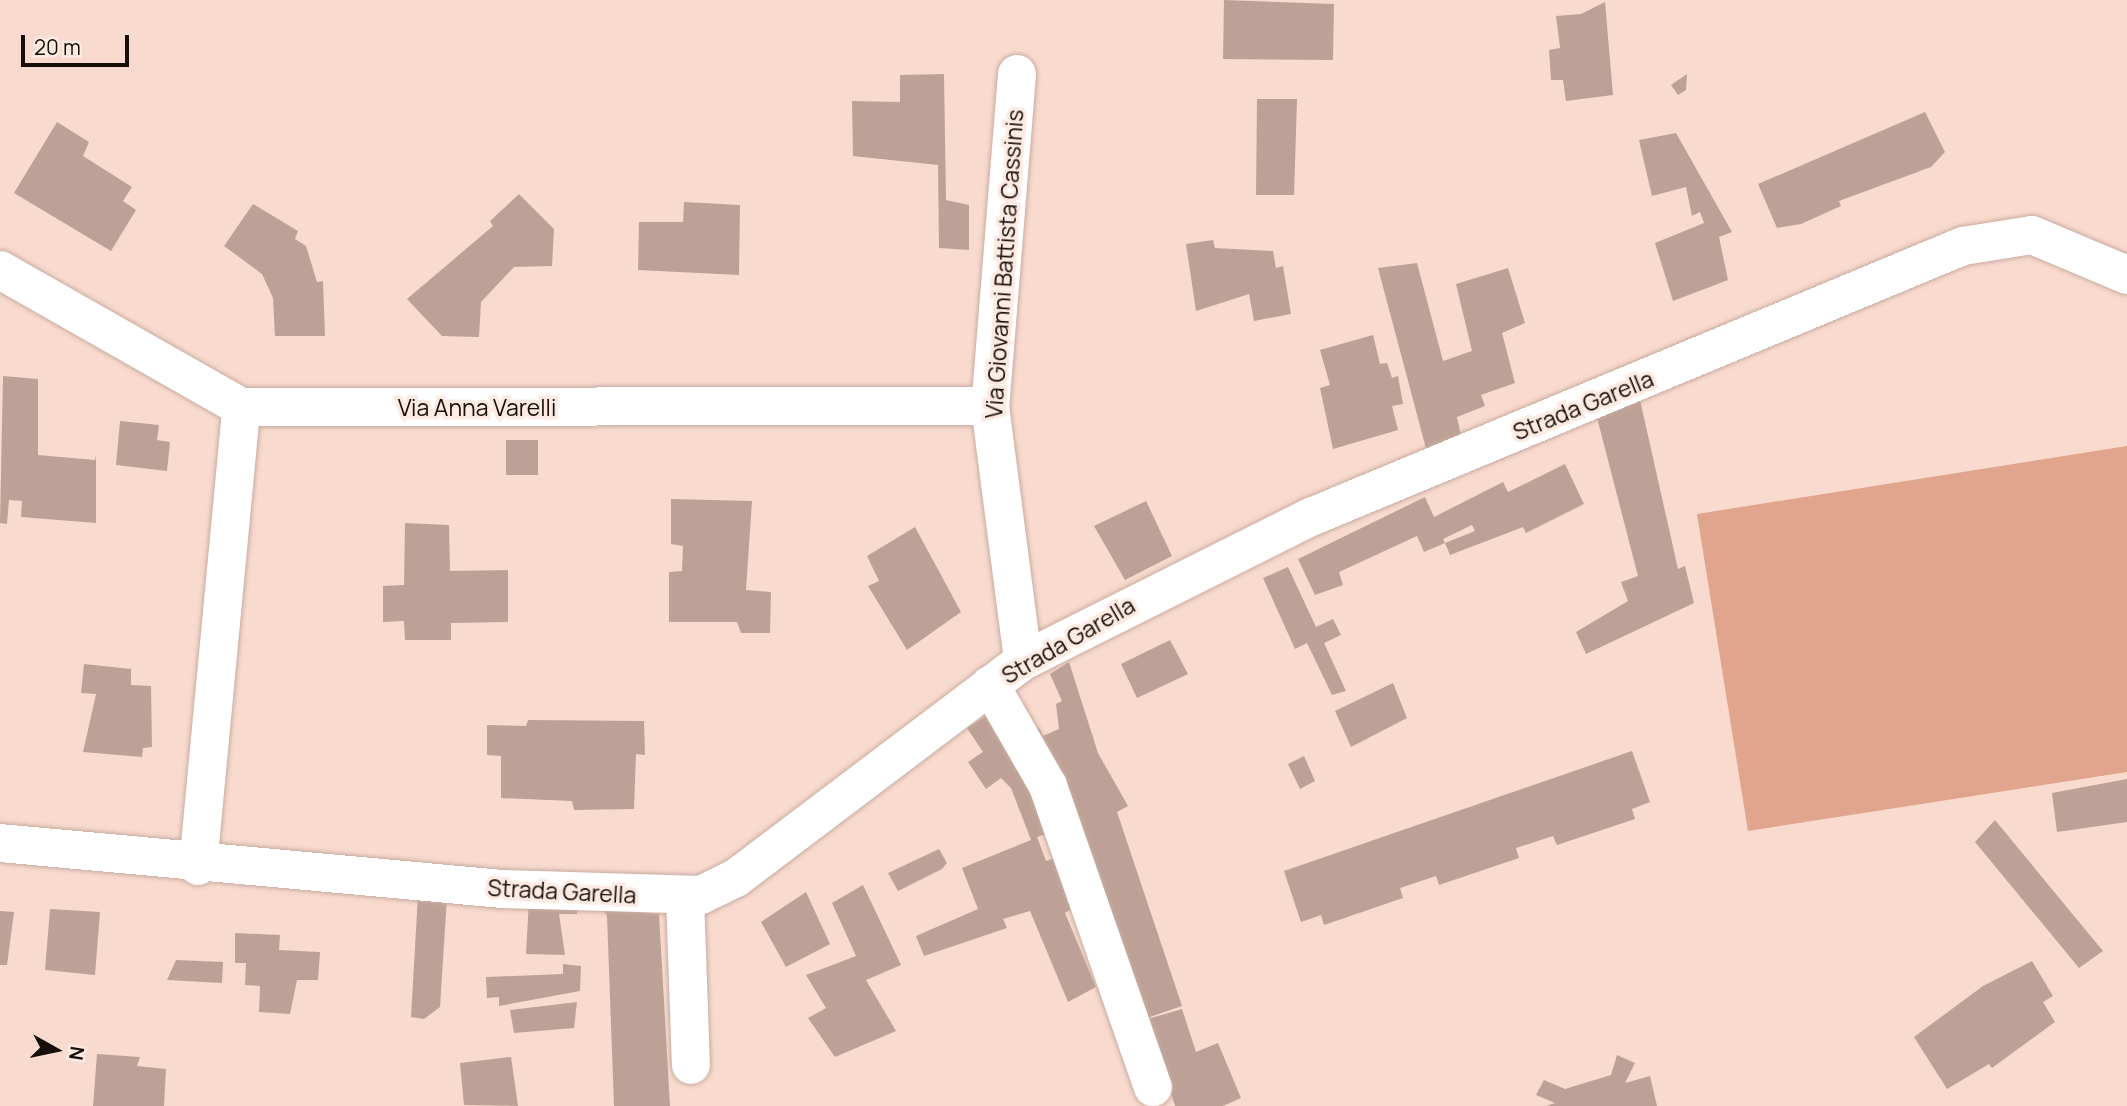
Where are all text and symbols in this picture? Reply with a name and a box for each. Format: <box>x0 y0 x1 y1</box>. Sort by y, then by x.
scale bar <box>24 21 133 65</box>
text: 20 m <box>34 33 81 61</box>
street label: Via Giovanni Battista Cassinis <box>979 109 1029 419</box>
street label: Strada Garella <box>1509 364 1657 446</box>
street label: Via Anna Varelli <box>398 393 556 421</box>
street label: Strada Garella <box>997 591 1139 689</box>
street label: Strada Garella <box>487 873 637 909</box>
north arrow <box>21 1015 91 1085</box>
text: N <box>63 1045 91 1062</box>

